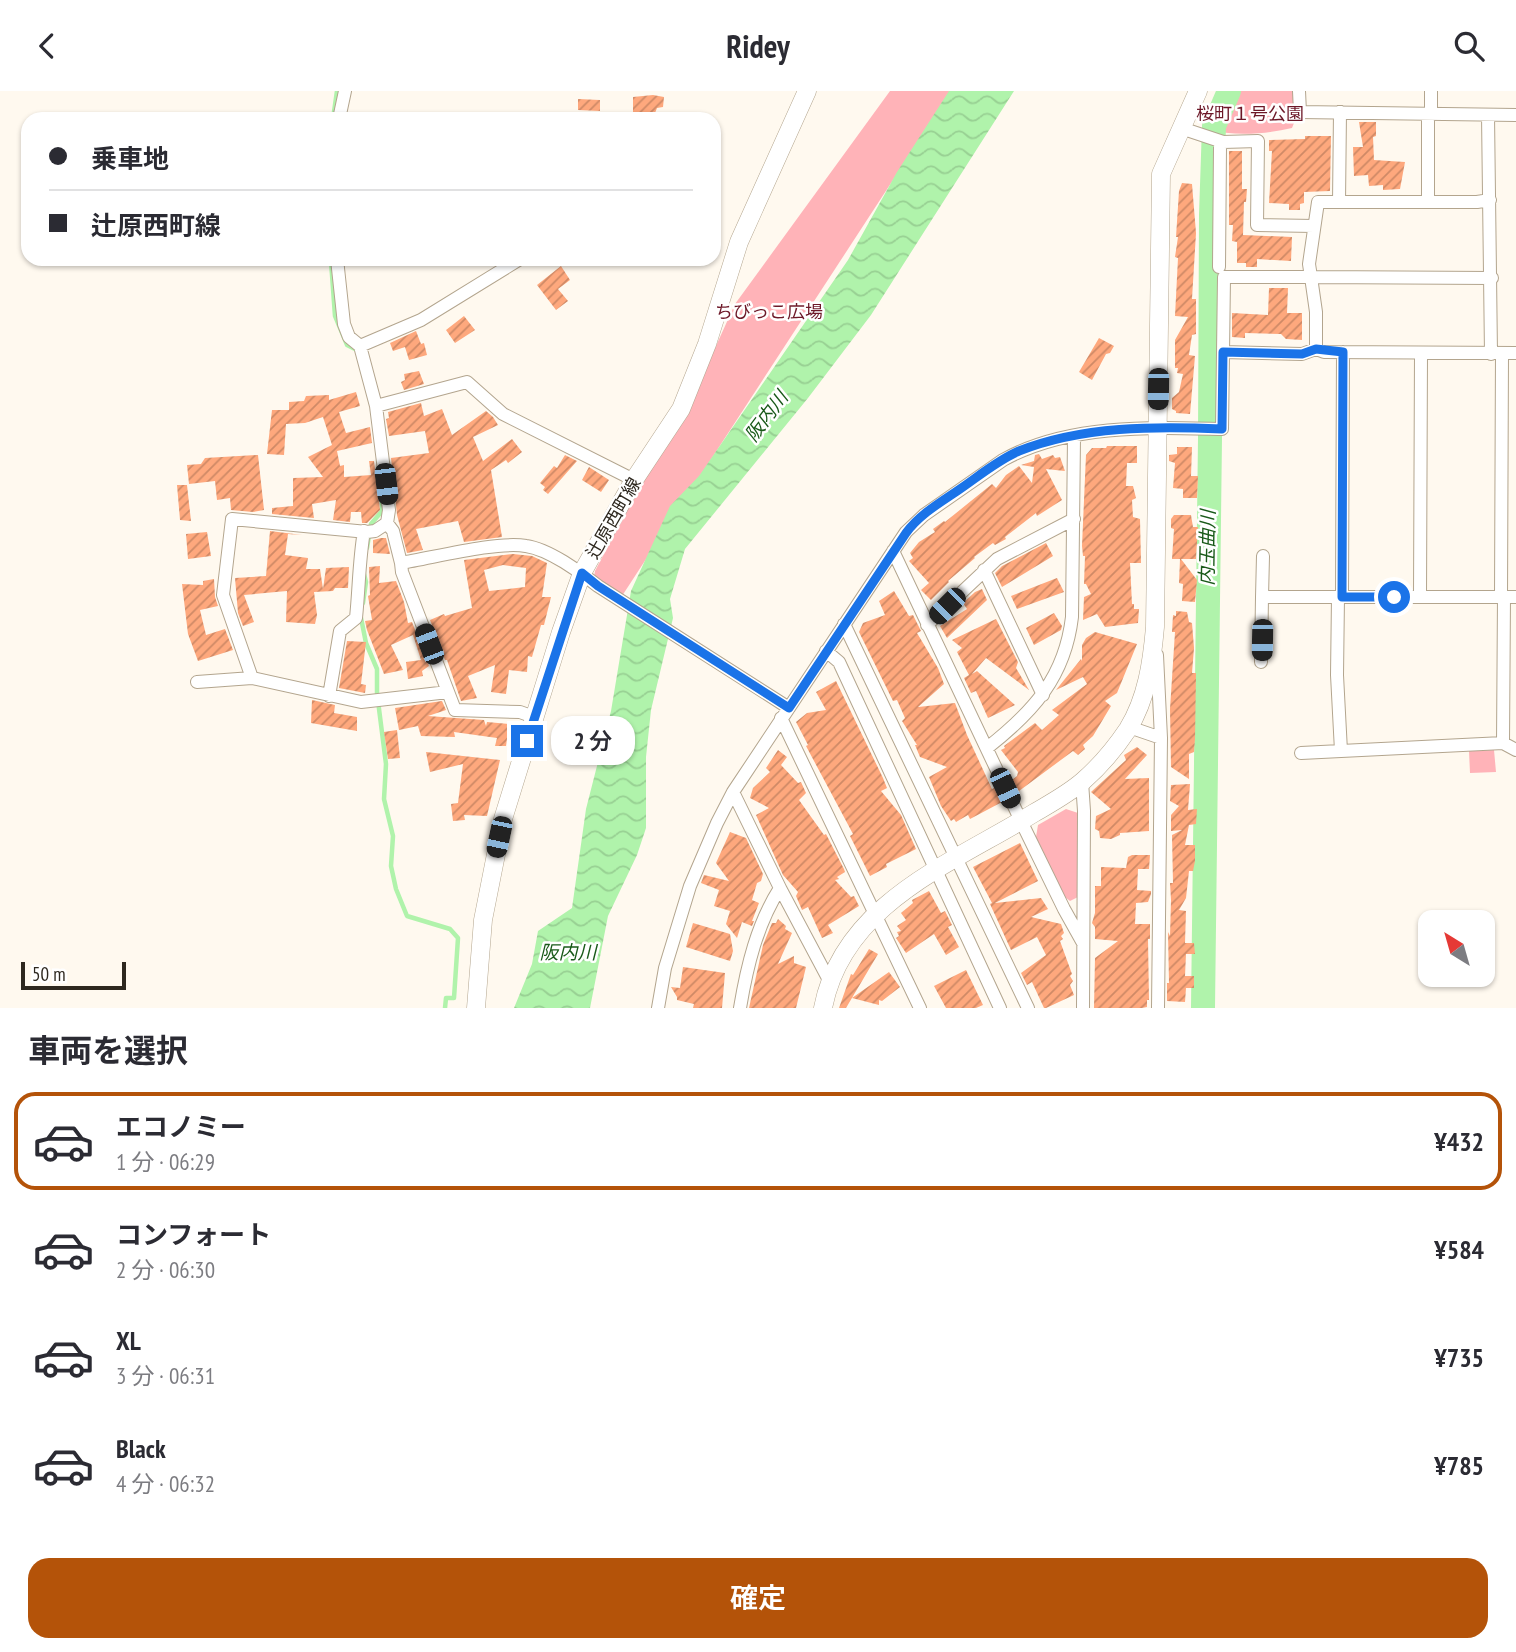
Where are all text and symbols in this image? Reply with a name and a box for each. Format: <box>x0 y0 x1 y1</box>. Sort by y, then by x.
text: Ridey <box>726 25 790 67</box>
icon: back <box>28 27 66 65</box>
icon: search <box>1450 27 1488 65</box>
park label: 桜町１号公園 <box>1196 102 1304 125</box>
text: 乗車地 <box>91 142 169 175</box>
text: 辻原西町線 <box>91 209 221 242</box>
park label: ちびっこ広場 <box>715 300 823 323</box>
car <box>1148 368 1169 410</box>
water label: 阪内川 <box>739 384 794 446</box>
car <box>374 462 399 506</box>
street label: 辻原西町線 <box>581 473 645 563</box>
water label: 内玉曲川 <box>1194 508 1220 586</box>
route start <box>1378 581 1410 613</box>
car <box>925 584 970 628</box>
car <box>1252 619 1273 661</box>
car <box>412 621 447 667</box>
callout: 2 分 <box>552 717 636 765</box>
route end <box>511 725 543 757</box>
text: 2 分 <box>574 726 612 755</box>
car <box>987 765 1024 811</box>
car <box>485 814 514 860</box>
north arrow <box>1418 910 1494 987</box>
map controls <box>1418 910 1495 987</box>
water label: 阪内川 <box>539 940 598 964</box>
scale bar <box>21 959 126 991</box>
text: 50 m <box>32 962 66 986</box>
text: 車両を選択 <box>28 1029 188 1071</box>
icon: car <box>32 1110 95 1173</box>
text: エコノミー <box>116 1110 246 1143</box>
text: ¥432 <box>1434 1125 1484 1158</box>
text: 1 分 · 06:29 <box>116 1147 215 1176</box>
icon: car <box>32 1218 95 1281</box>
text: コンフォート <box>116 1218 271 1251</box>
text: ¥584 <box>1434 1233 1484 1266</box>
text: 2 分 · 06:30 <box>116 1255 215 1284</box>
text: XL <box>116 1324 141 1357</box>
icon: car <box>32 1326 95 1389</box>
text: ¥735 <box>1434 1341 1484 1374</box>
text: 3 分 · 06:31 <box>116 1361 215 1390</box>
text: Black <box>116 1432 166 1465</box>
icon: car <box>32 1434 95 1497</box>
text: ¥785 <box>1434 1449 1484 1482</box>
text: 4 分 · 06:32 <box>116 1469 215 1498</box>
button: 確定 <box>28 1558 1488 1638</box>

